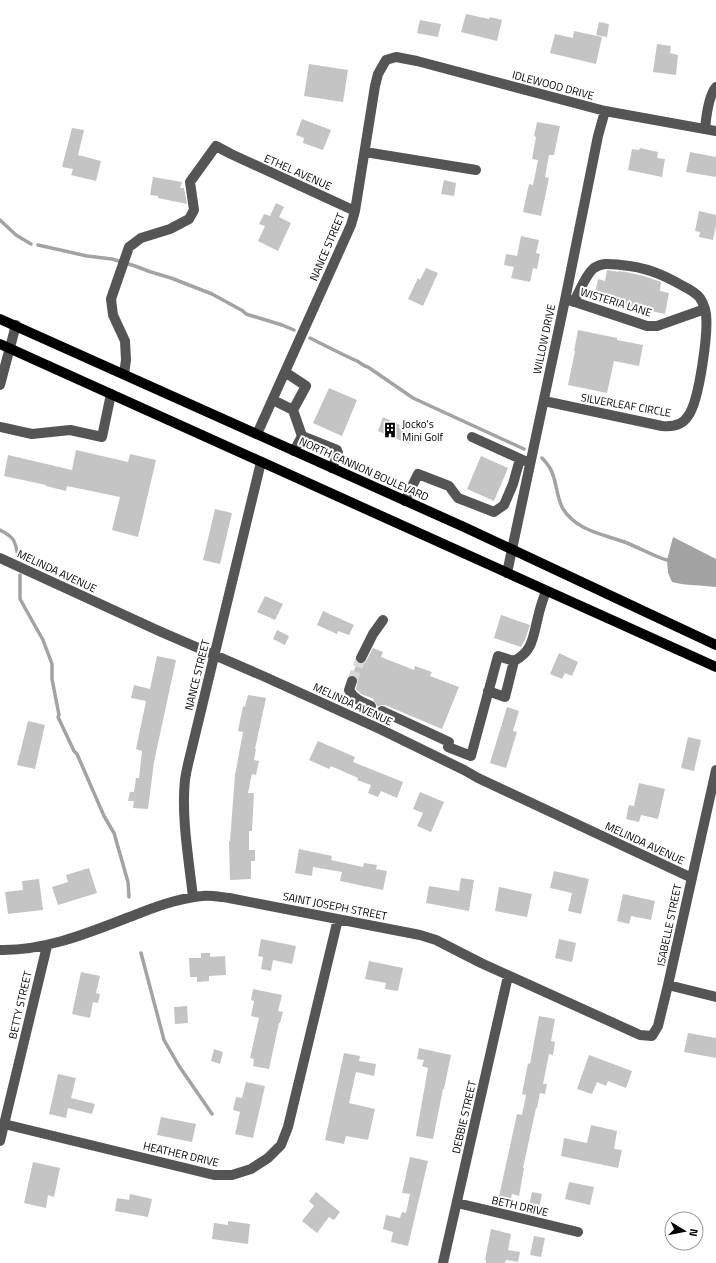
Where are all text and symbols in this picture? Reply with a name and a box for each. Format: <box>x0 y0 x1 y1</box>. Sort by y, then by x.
street label: IDLEWOOD DRIVE <box>510 66 596 104</box>
street label: ETHEL AVENUE <box>262 150 334 194</box>
street label: NANCE STREET <box>305 210 349 283</box>
street label: WISTERIA LANE <box>578 284 654 320</box>
street label: WILLOW DRIVE <box>529 302 559 376</box>
street label: SILVERLEAF CIRCLE <box>580 389 672 421</box>
place label: Jocko's Mini Golf <box>402 416 444 445</box>
building icon: Jocko's Mini Golf <box>381 421 399 439</box>
street label: NORTH CANNON BOULEVARD <box>297 433 431 505</box>
street label: MELINDA AVENUE <box>15 546 99 596</box>
street label: NANCE STREET <box>180 638 214 712</box>
street label: MELINDA AVENUE <box>311 679 395 729</box>
street label: MELINDA AVENUE <box>603 818 687 868</box>
street label: ISABELLE STREET <box>652 882 686 968</box>
street label: SAINT JOSEPH STREET <box>281 888 389 924</box>
street label: BETTY STREET <box>4 969 36 1041</box>
street label: DEBBIE STREET <box>448 1079 480 1155</box>
street label: HEATHER DRIVE <box>142 1138 220 1170</box>
street label: BETH DRIVE <box>490 1192 550 1220</box>
north arrow <box>664 1211 704 1251</box>
text: N <box>685 1228 702 1238</box>

